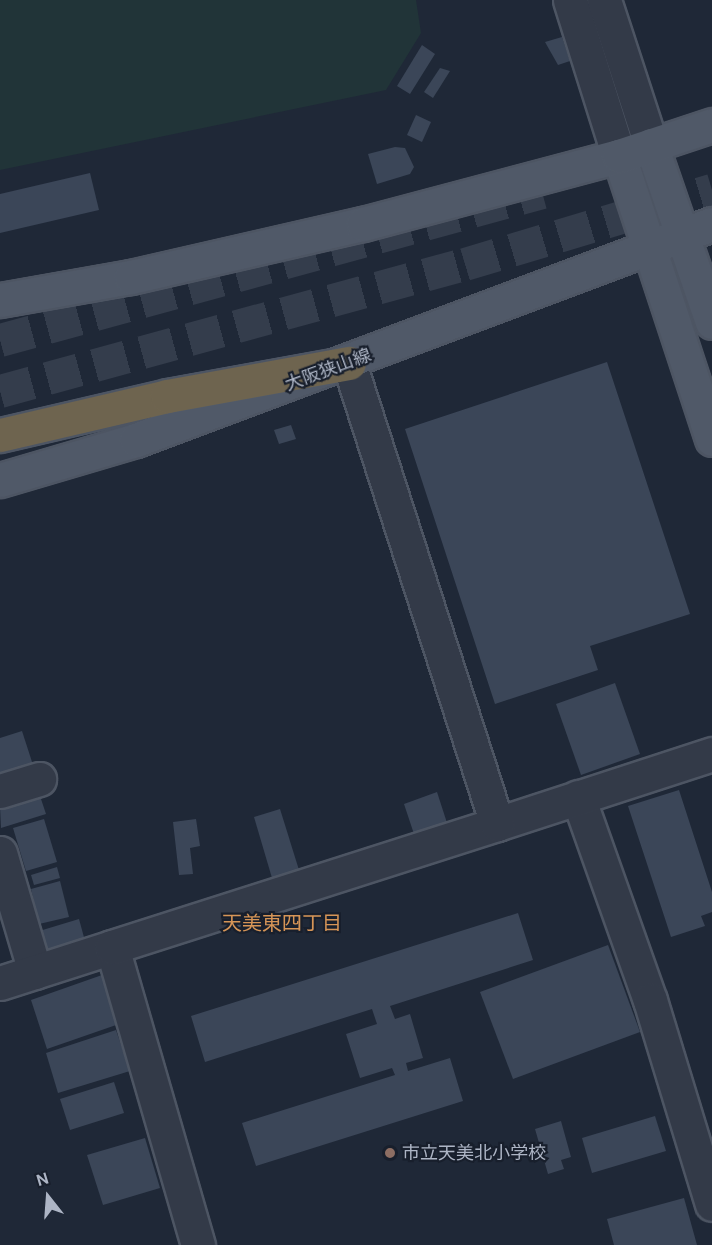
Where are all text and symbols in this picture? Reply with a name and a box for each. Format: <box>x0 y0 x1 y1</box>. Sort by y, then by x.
street label: 大阪狭山線 <box>282 344 374 396</box>
district label: 天美東四丁目 <box>222 911 342 935</box>
place label: 市立天美北小学校 <box>402 1142 546 1164</box>
marker: 市立天美北小学校 <box>383 1146 397 1160</box>
north arrow <box>18 1167 78 1227</box>
text: N <box>34 1168 51 1191</box>

